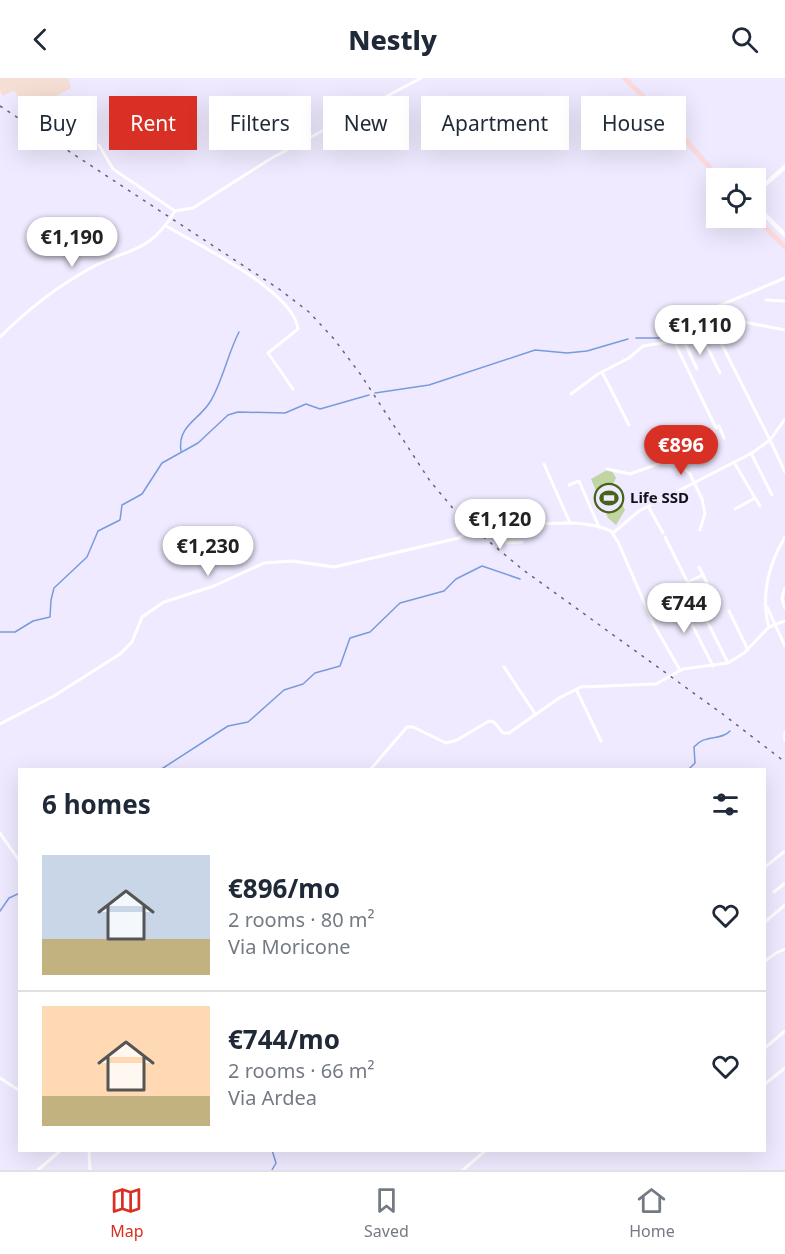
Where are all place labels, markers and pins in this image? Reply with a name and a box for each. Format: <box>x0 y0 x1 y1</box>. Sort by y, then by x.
pin: €1,190 <box>23 217 121 268</box>
pin: €1,110 <box>651 305 749 356</box>
pin: €896 <box>645 425 717 476</box>
sports icon: Life SSD <box>593 482 625 514</box>
place label: Life SSD <box>630 487 689 507</box>
pin: €1,120 <box>451 499 549 550</box>
pin: €1,230 <box>159 526 257 577</box>
pin: €744 <box>648 583 720 634</box>

